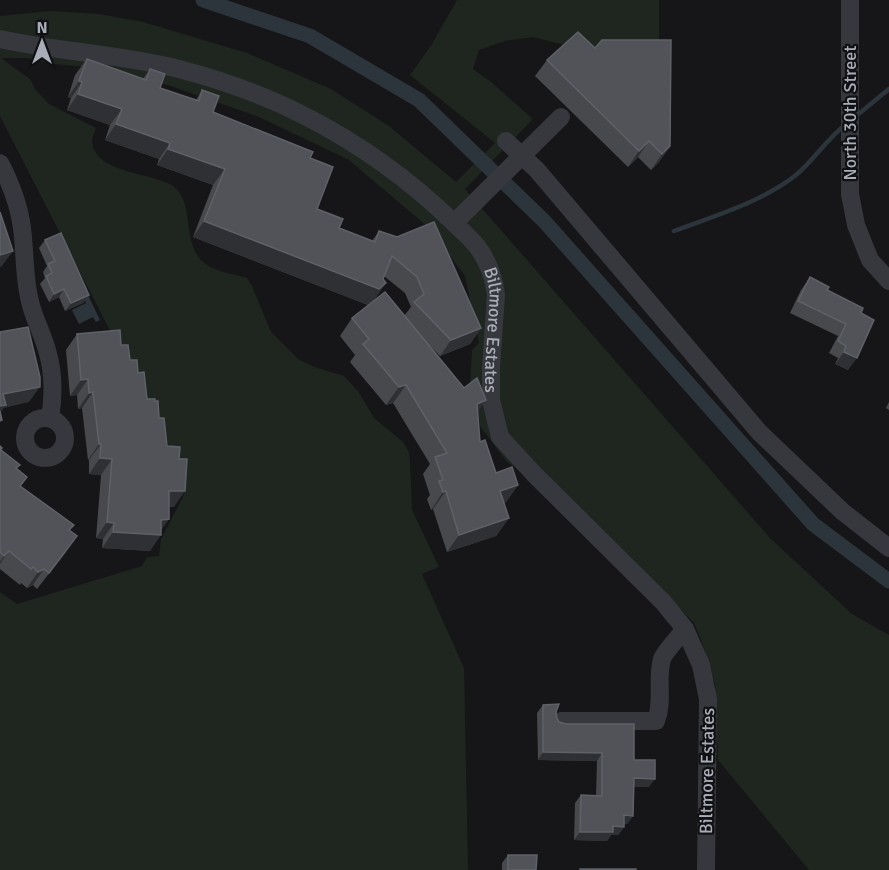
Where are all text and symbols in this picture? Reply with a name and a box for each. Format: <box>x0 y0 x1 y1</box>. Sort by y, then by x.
north arrow <box>12 12 72 72</box>
text: N <box>36 18 48 38</box>
street label: North 30th Street <box>839 45 861 181</box>
street label: Biltmore Estates <box>479 264 507 393</box>
street label: Biltmore Estates <box>695 708 719 834</box>

